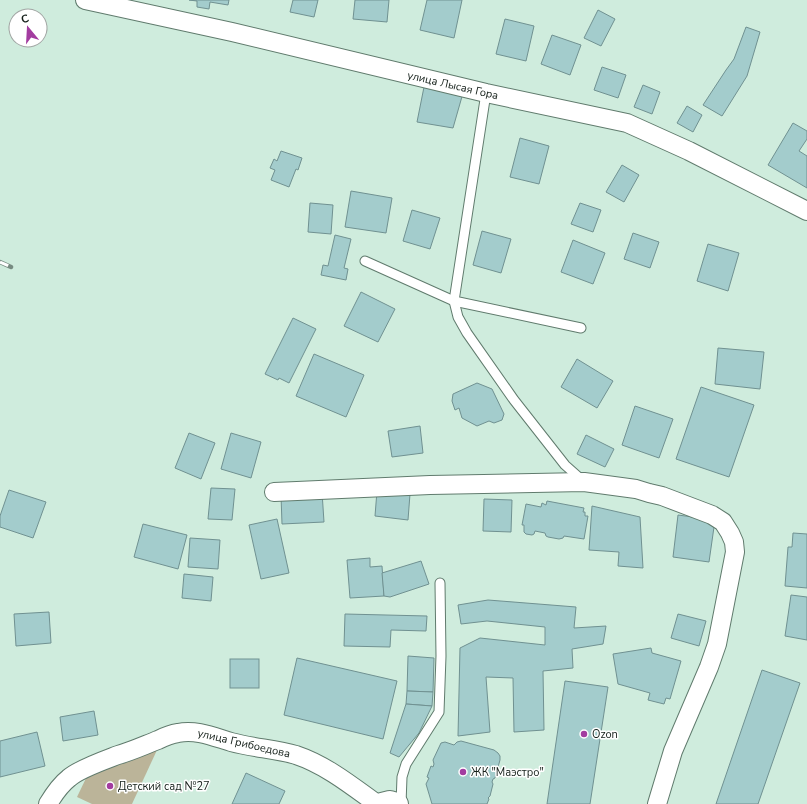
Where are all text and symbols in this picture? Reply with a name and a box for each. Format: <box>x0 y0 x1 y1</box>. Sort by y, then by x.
north arrow <box>8 8 48 48</box>
text: С <box>19 11 31 27</box>
street label: улица Лысая Гора <box>406 68 500 103</box>
street label: улица Грибоедова <box>196 726 292 761</box>
place label: Ozon <box>592 727 618 742</box>
marker: Ozon <box>579 729 589 739</box>
place label: ЖК "Маэстро" <box>471 765 544 780</box>
marker: ЖК "Маэстро" <box>458 767 468 777</box>
place label: Детский сад №27 <box>118 779 210 794</box>
marker: Детский сад №27 <box>105 781 115 791</box>

